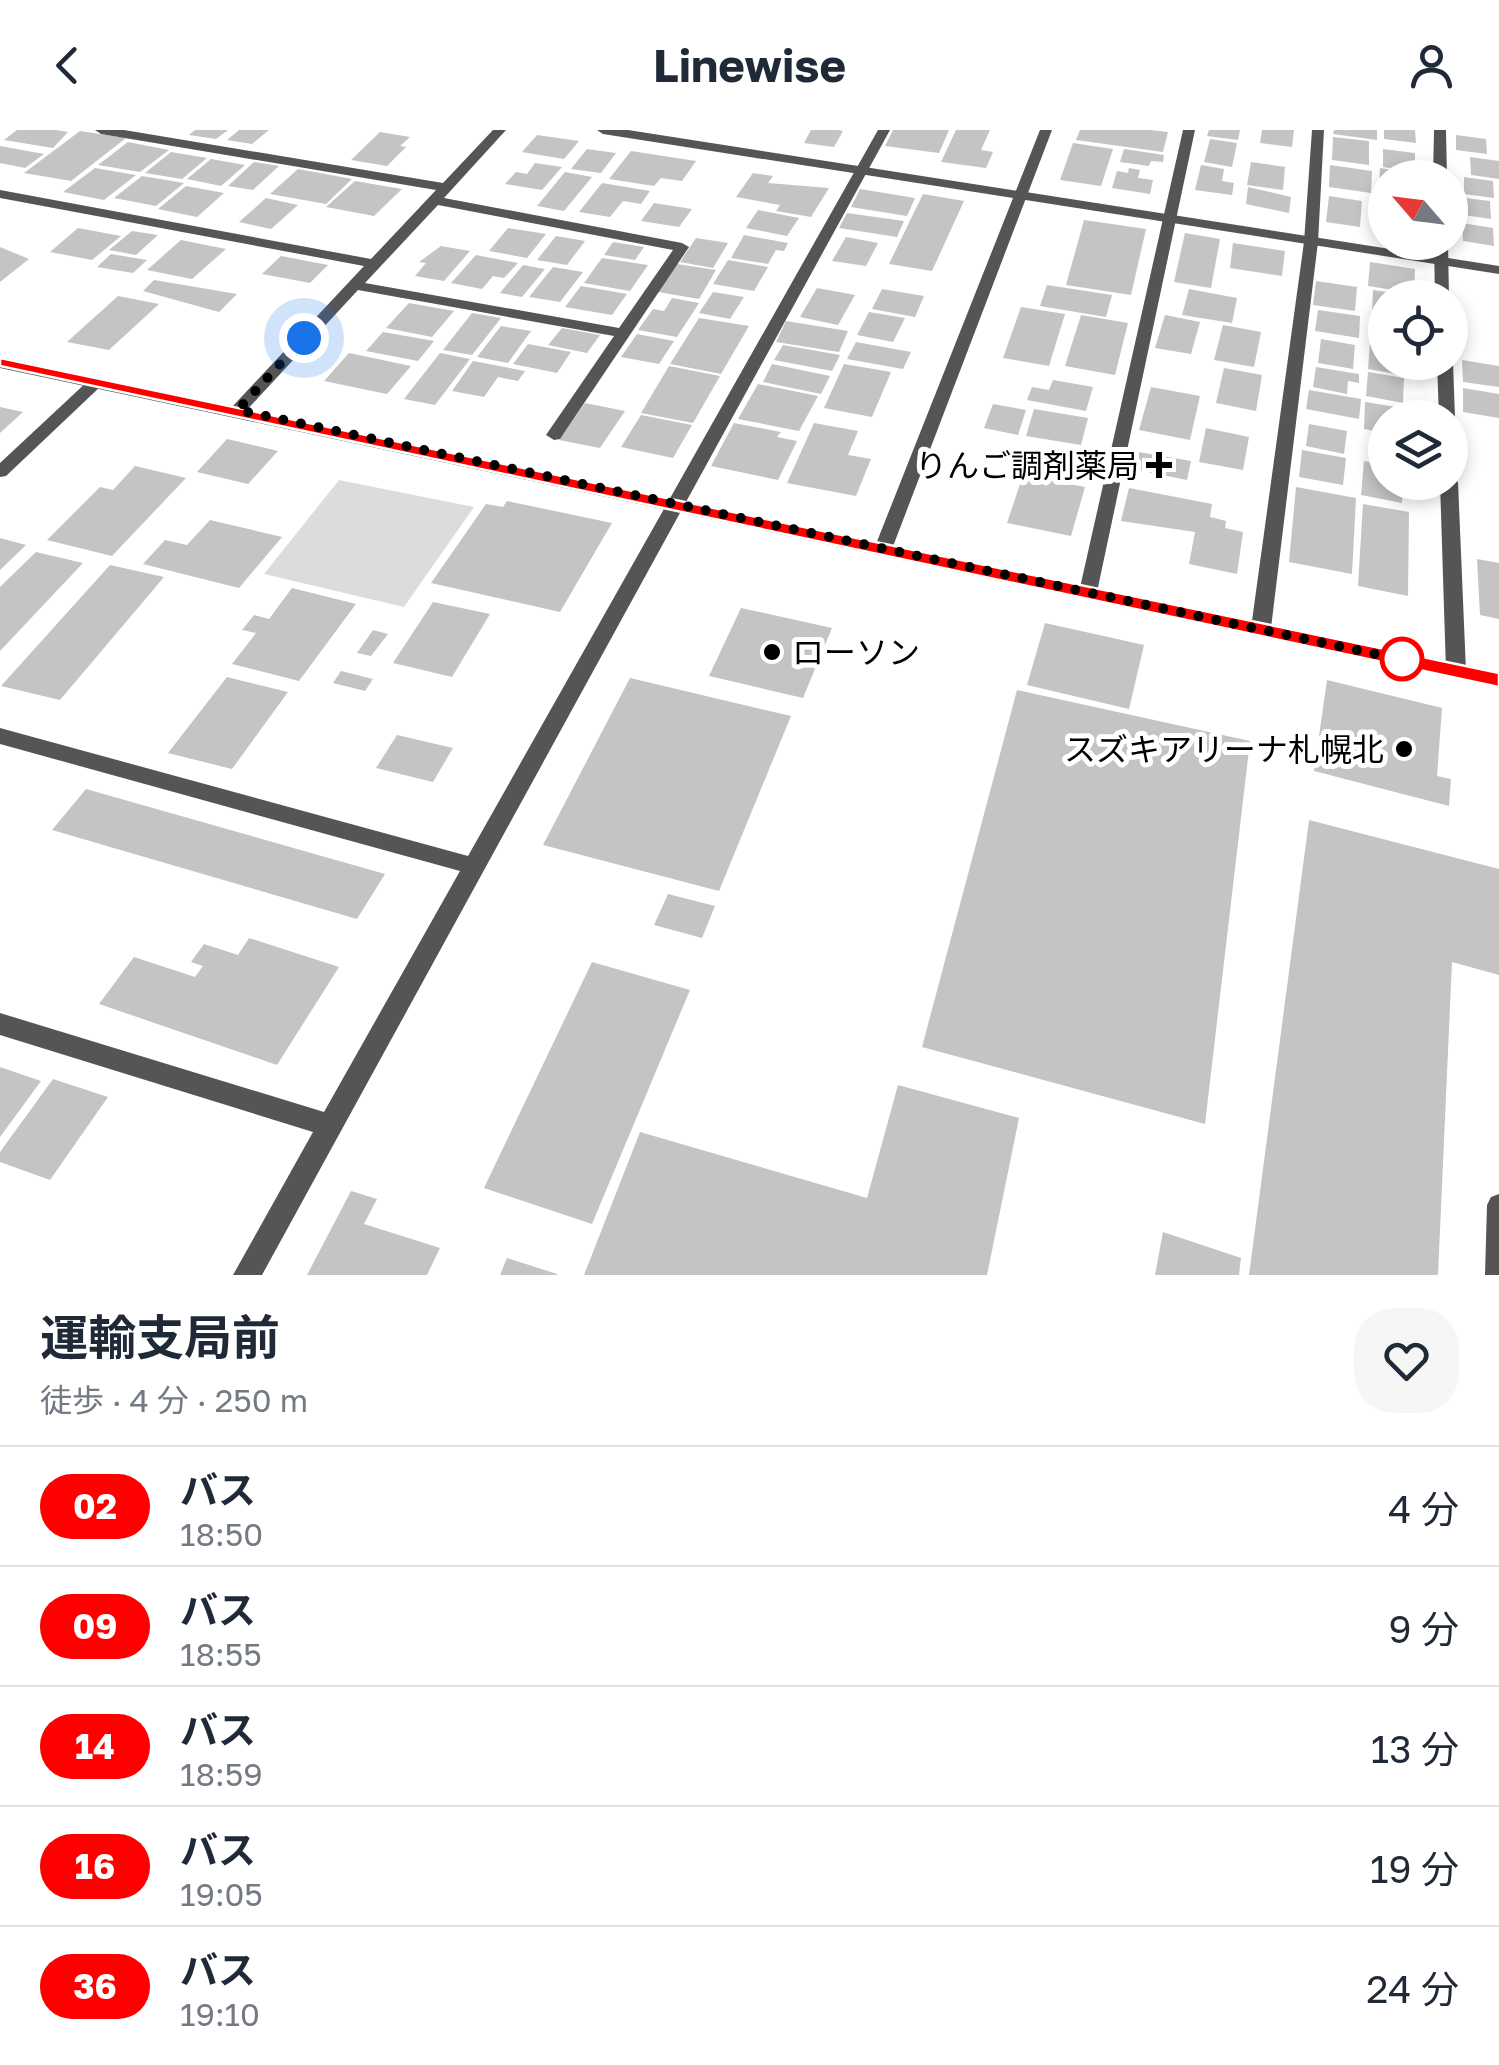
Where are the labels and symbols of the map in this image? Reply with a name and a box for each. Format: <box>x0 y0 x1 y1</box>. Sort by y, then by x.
north arrow <box>1368 160 1468 260</box>
your location <box>279 313 329 363</box>
place label: りんご調剤薬局 <box>915 446 1139 484</box>
marker: りんご調剤薬局 <box>1148 454 1170 476</box>
place label: ローソン <box>792 633 920 671</box>
unlabelled marker <box>1381 638 1423 680</box>
marker: ローソン <box>761 641 783 663</box>
place label: スズキアリーナ札幌北 <box>1064 730 1384 768</box>
marker: スズキアリーナ札幌北 <box>1393 738 1415 760</box>

